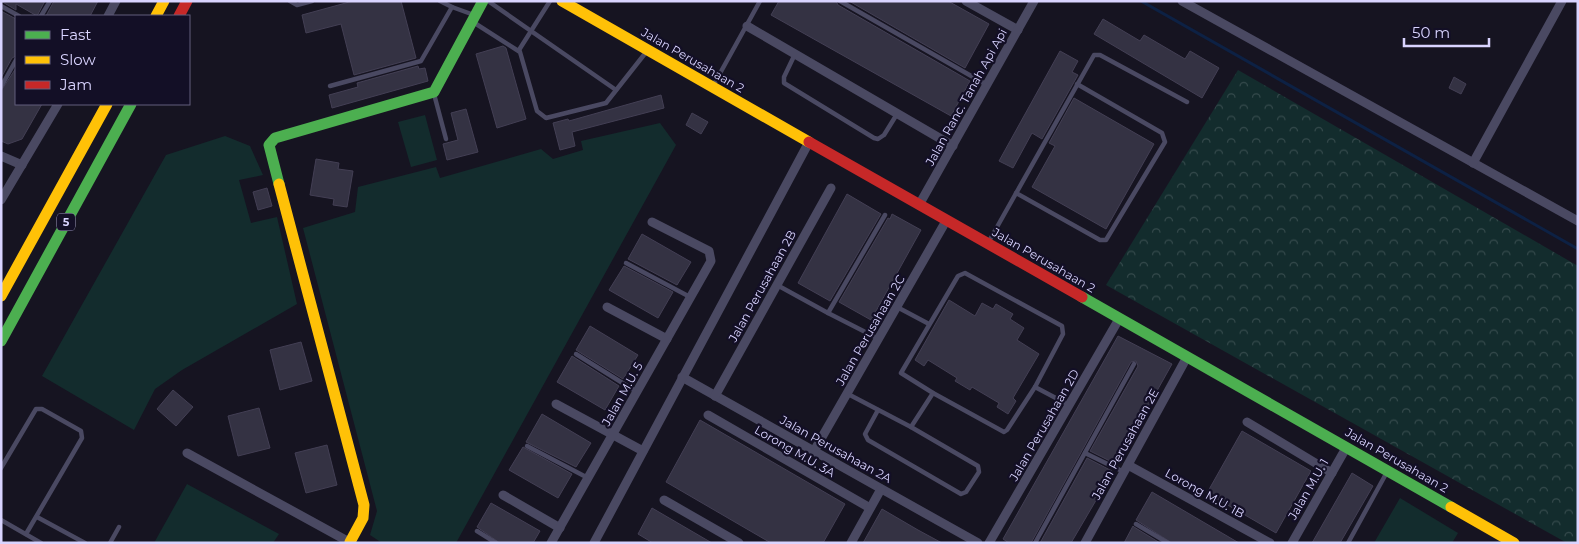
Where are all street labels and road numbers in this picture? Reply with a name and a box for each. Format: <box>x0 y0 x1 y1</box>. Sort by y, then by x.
street label: Jalan Perusahaan 2 <box>638 24 747 96</box>
street label: Jalan Ranc. Tanah Api Api <box>922 26 1010 169</box>
road number: 5 <box>57 213 75 230</box>
street label: Jalan Perusahaan 2 <box>989 224 1098 296</box>
street label: Jalan Perusahaan 2B <box>725 227 799 345</box>
street label: Jalan Perusahaan 2C <box>832 272 908 389</box>
street label: Jalan M.U. 5 <box>598 359 646 429</box>
street label: Jalan Perusahaan 2D <box>1005 366 1082 484</box>
street label: Jalan Perusahaan 2E <box>1088 386 1162 503</box>
street label: Jalan Perusahaan 2A <box>777 412 895 486</box>
street label: Lorong M.U. 3A <box>752 422 838 480</box>
street label: Jalan Perusahaan 2 <box>1342 424 1451 496</box>
street label: Jalan M.U. 1 <box>1284 456 1331 523</box>
street label: Lorong M.U. 1B <box>1163 465 1247 521</box>

